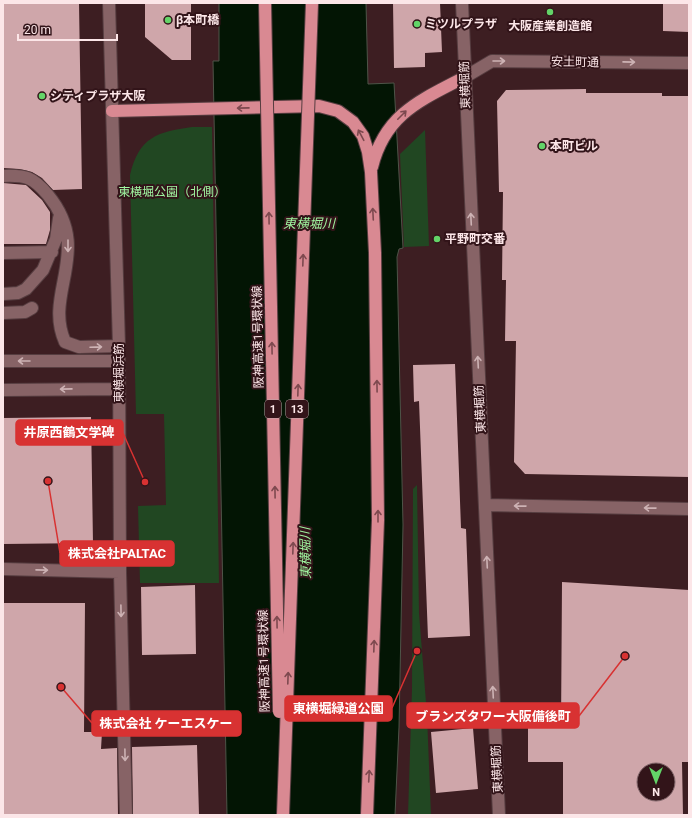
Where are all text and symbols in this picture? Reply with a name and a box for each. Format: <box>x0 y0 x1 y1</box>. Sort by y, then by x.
marker: 大阪産業創造館 <box>545 7 555 17</box>
place label: β本町橋 <box>176 13 220 27</box>
marker: β本町橋 <box>163 15 173 25</box>
scale bar <box>18 16 117 42</box>
place label: ミツルプラザ <box>425 17 497 31</box>
marker: ミツルプラザ <box>412 19 422 29</box>
place label: 大阪産業創造館 <box>508 19 592 33</box>
text: 20 m <box>24 23 51 37</box>
street label: 安土町通 <box>551 55 599 69</box>
one-way arrow <box>492 57 505 65</box>
one-way arrow <box>622 58 635 66</box>
street label: 東横堀筋 <box>457 61 473 109</box>
place label: シティプラザ大阪 <box>50 89 145 103</box>
marker: シティプラザ大阪 <box>37 91 47 101</box>
one-way arrow <box>237 104 250 112</box>
one-way arrow <box>397 110 407 119</box>
one-way arrow <box>357 129 364 141</box>
place label: 本町ビル <box>550 139 598 153</box>
marker: 本町ビル <box>537 141 547 151</box>
park label: 東横堀公園（北側） <box>118 185 226 199</box>
one-way arrow <box>369 208 377 221</box>
one-way arrow <box>266 212 273 225</box>
one-way arrow <box>468 213 475 226</box>
water label: 東横堀川 <box>283 216 337 231</box>
place label: 平野町交番 <box>445 232 506 246</box>
marker: 平野町交番 <box>432 234 442 244</box>
one-way arrow <box>64 239 72 252</box>
one-way arrow <box>299 254 306 267</box>
street label: 阪神高速1号環状線 <box>250 286 266 388</box>
one-way arrow <box>268 342 276 355</box>
one-way arrow <box>89 343 102 351</box>
street label: 東横堀浜筋 <box>112 343 126 403</box>
one-way arrow <box>474 356 482 369</box>
one-way arrow <box>18 357 31 365</box>
one-way arrow <box>373 380 380 393</box>
one-way arrow <box>294 384 302 397</box>
one-way arrow <box>60 385 73 393</box>
street label: 東横堀筋 <box>472 385 488 433</box>
road number: 1 <box>265 400 281 418</box>
road number: 13 <box>286 400 308 418</box>
callout: 井原西鶴文学碑 <box>16 420 123 445</box>
text: 井原西鶴文学碑 <box>23 425 115 440</box>
one-way arrow <box>271 486 279 499</box>
one-way arrow <box>514 502 527 510</box>
one-way arrow <box>644 504 657 512</box>
one-way arrow <box>374 510 382 523</box>
water label: 東横堀川 <box>298 525 313 579</box>
callout: 株式会社PALTAC <box>60 541 174 566</box>
one-way arrow <box>289 542 296 555</box>
text: 株式会社PALTAC <box>68 546 167 561</box>
one-way arrow <box>484 556 491 569</box>
one-way arrow <box>35 566 48 574</box>
one-way arrow <box>117 604 125 617</box>
street label: 阪神高速1号環状線 <box>256 610 272 712</box>
one-way arrow <box>274 616 281 629</box>
one-way arrow <box>370 640 378 653</box>
one-way arrow <box>284 672 292 685</box>
one-way arrow <box>490 686 497 699</box>
callout: 東横堀緑道公園 <box>285 696 392 721</box>
text: 東横堀緑道公園 <box>292 701 384 716</box>
callout: ブランズタワー大阪備後町 <box>407 703 579 728</box>
text: ブランズタワー大阪備後町 <box>415 709 571 724</box>
callout: 株式会社 ケーエスケー <box>92 711 241 736</box>
text: 株式会社 ケーエスケー <box>99 716 233 731</box>
street label: 東横堀筋 <box>489 745 505 793</box>
one-way arrow <box>121 748 128 761</box>
north arrow <box>636 762 676 802</box>
one-way arrow <box>365 770 372 783</box>
text: N <box>652 785 660 798</box>

